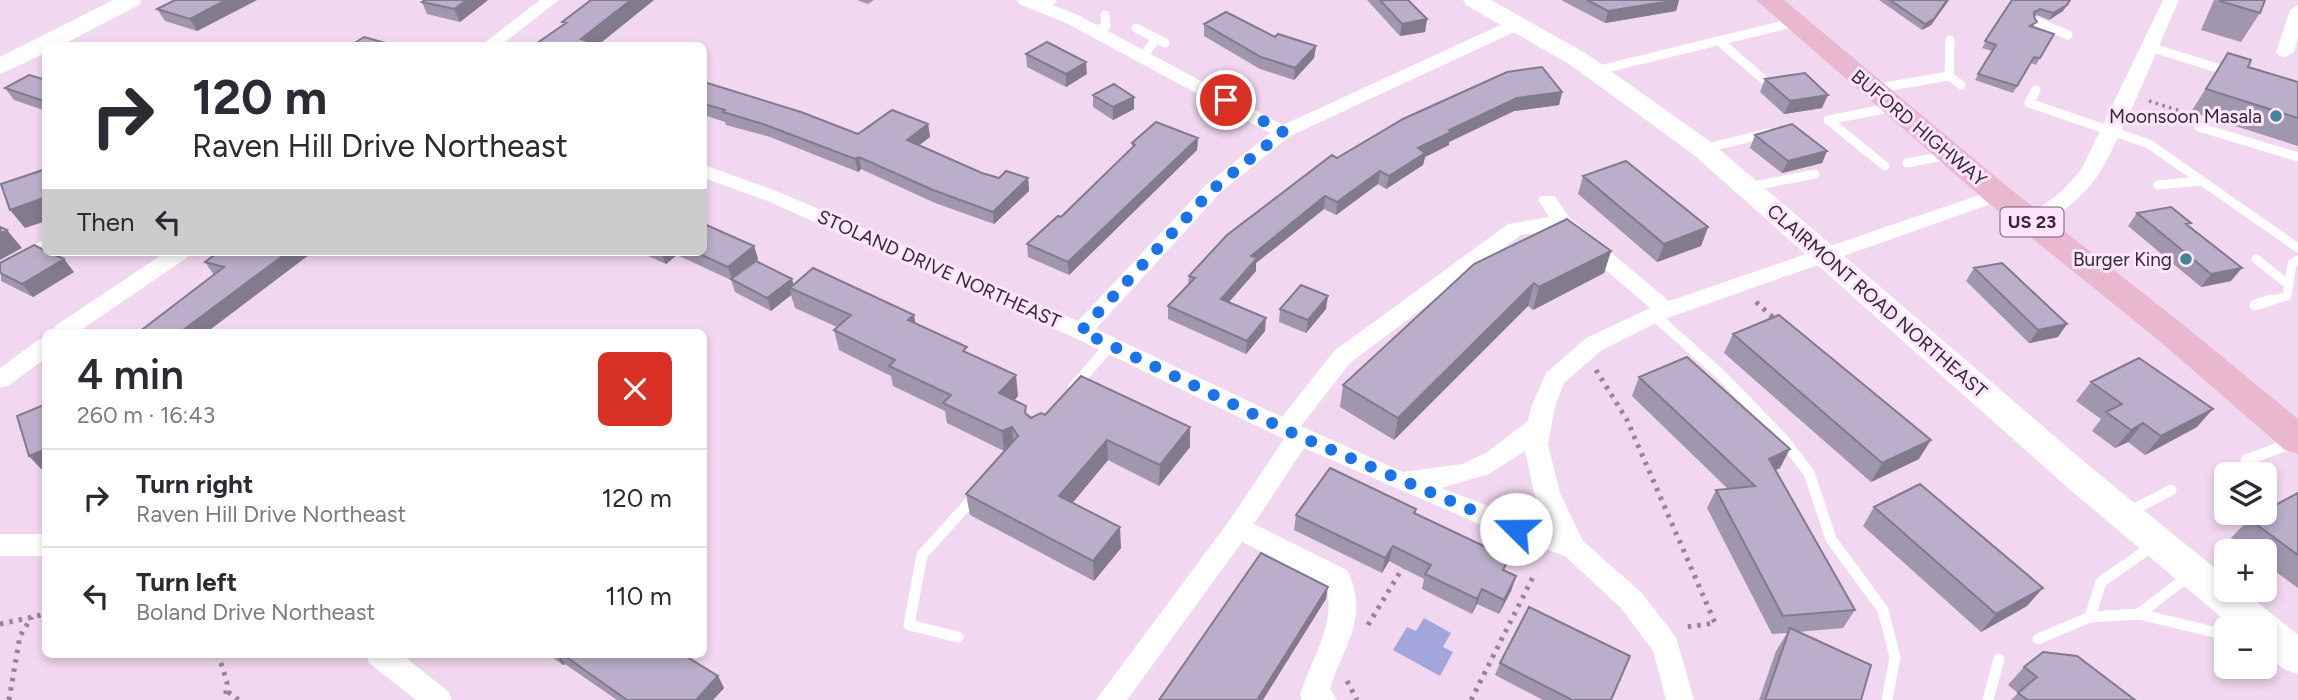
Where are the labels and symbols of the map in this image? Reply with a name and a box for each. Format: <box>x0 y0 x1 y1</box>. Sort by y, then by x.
street label: BUFORD HIGHWAY <box>1847 65 1992 192</box>
pin <box>1196 70 1256 130</box>
place label: Moonsoon Masala <box>2109 105 2262 128</box>
marker: Moonsoon Masala <box>2268 108 2284 124</box>
street label: CLAIRMONT ROAD NORTHEAST <box>1762 199 1992 403</box>
street label: STOLAND DRIVE NORTHEAST <box>814 205 1065 333</box>
road number: US 23 <box>2000 208 2064 236</box>
place label: Burger King <box>2073 248 2172 271</box>
marker: Burger King <box>2178 251 2194 267</box>
position arrow <box>1479 492 1553 566</box>

